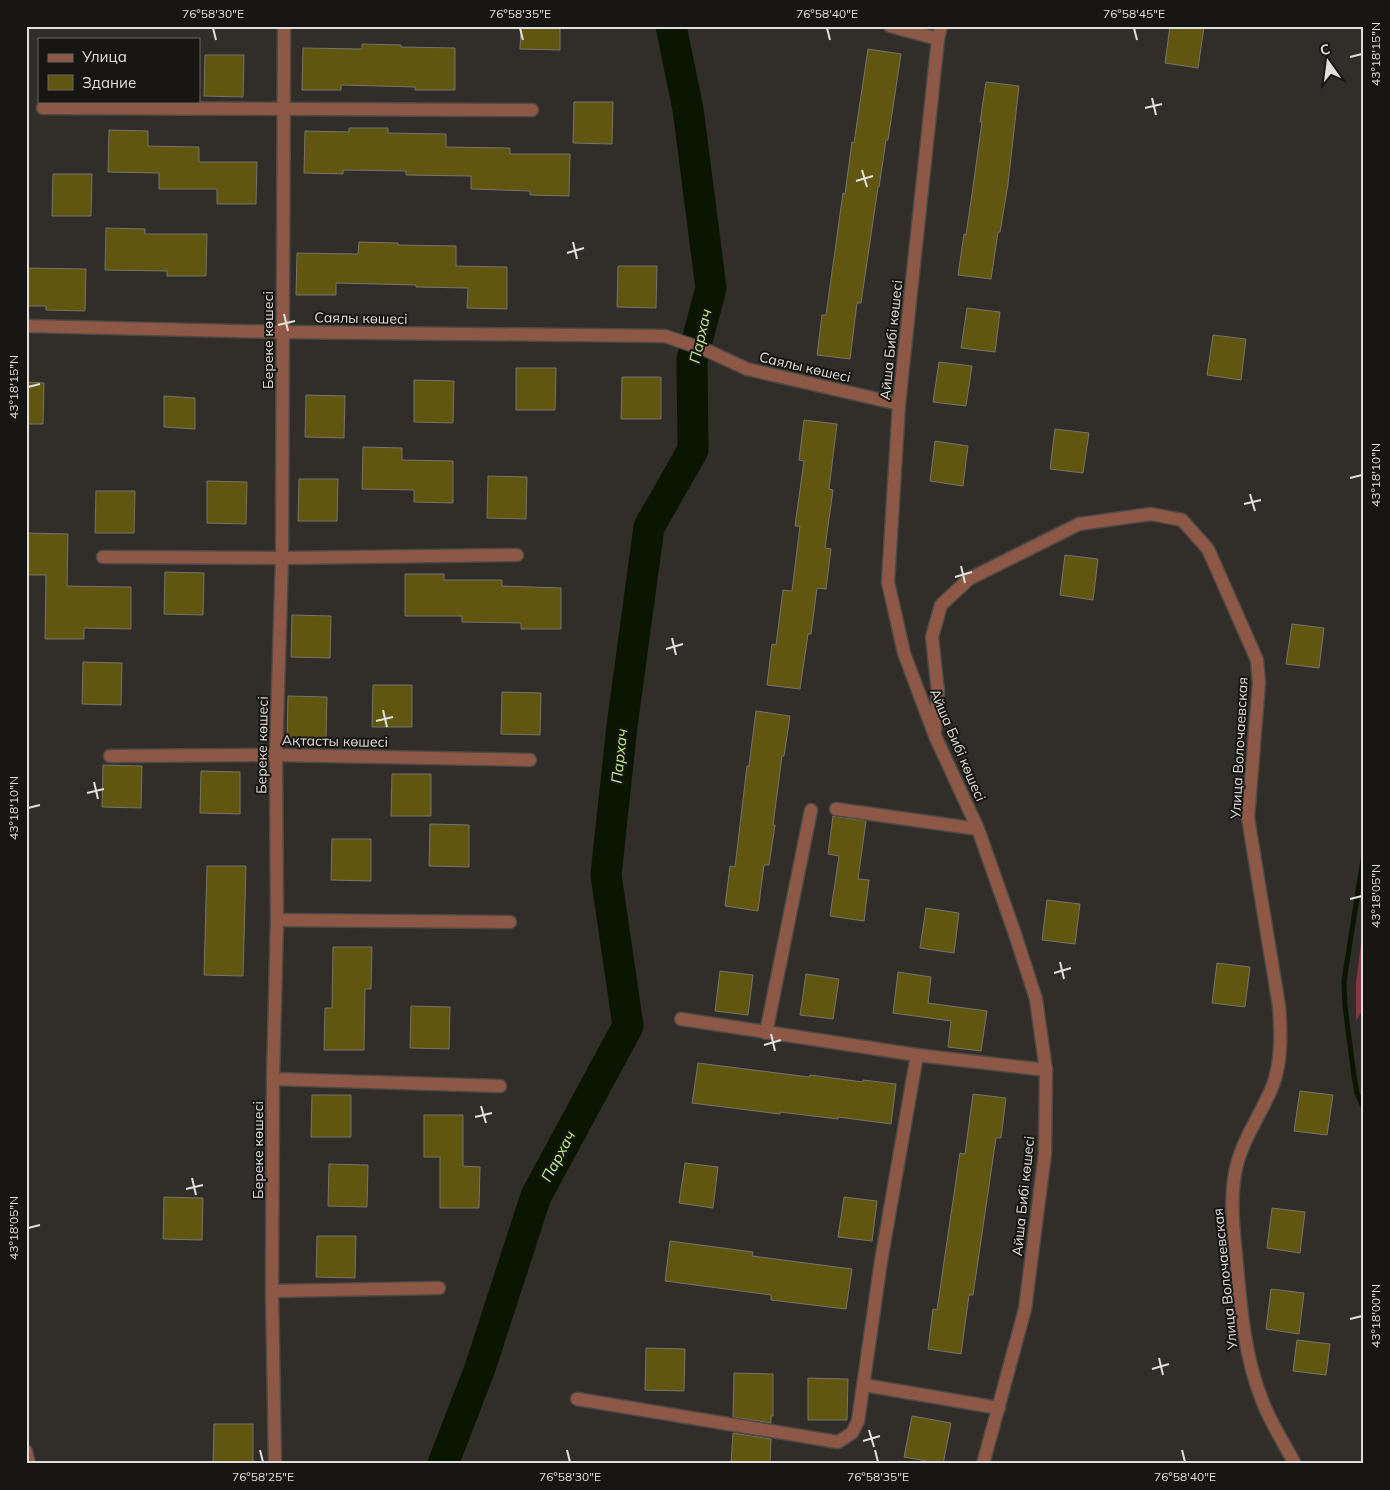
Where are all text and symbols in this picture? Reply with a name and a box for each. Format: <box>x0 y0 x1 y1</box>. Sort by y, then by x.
text: 76°58'30"E <box>182 6 244 21</box>
text: 76°58'35"E <box>489 6 551 21</box>
text: 76°58'40"E <box>796 6 858 21</box>
text: 76°58'45"E <box>1103 6 1165 21</box>
text: 43°18'15"N <box>1368 22 1383 86</box>
legend <box>38 38 200 102</box>
north arrow <box>1302 38 1352 88</box>
text: С <box>1318 39 1332 59</box>
text: Улица <box>81 47 127 66</box>
text: Здание <box>82 73 136 92</box>
street label: Айша Бибі көшесі <box>876 279 906 401</box>
street label: Береке көшесі <box>259 291 277 389</box>
water label: Пархач <box>685 307 715 365</box>
street label: Саялы көшесі <box>314 308 408 328</box>
street label: Саялы көшесі <box>757 348 853 386</box>
text: 43°18'15"N <box>6 355 21 419</box>
text: 43°18'10"N <box>1368 443 1383 507</box>
street label: Улица Волочаевская <box>1226 677 1252 820</box>
street label: Айша Бибі көшесі <box>926 686 990 804</box>
street label: Береке көшесі <box>252 696 272 794</box>
water label: Пархач <box>607 728 631 784</box>
street label: Ақтасты көшесі <box>282 731 388 751</box>
text: 43°18'10"N <box>6 776 21 840</box>
text: 43°18'05"N <box>1368 864 1383 928</box>
street label: Береке көшесі <box>249 1101 267 1199</box>
water label: Пархач <box>537 1127 579 1185</box>
street label: Айша Бибі көшесі <box>1008 1135 1038 1257</box>
text: 43°18'05"N <box>6 1196 21 1260</box>
street label: Улица Волочаевская <box>1209 1207 1241 1352</box>
text: 43°18'00"N <box>1368 1284 1383 1348</box>
text: 76°58'25"E <box>232 1469 294 1484</box>
text: 76°58'30"E <box>539 1469 601 1484</box>
text: 76°58'35"E <box>847 1469 909 1484</box>
text: 76°58'40"E <box>1154 1469 1216 1484</box>

